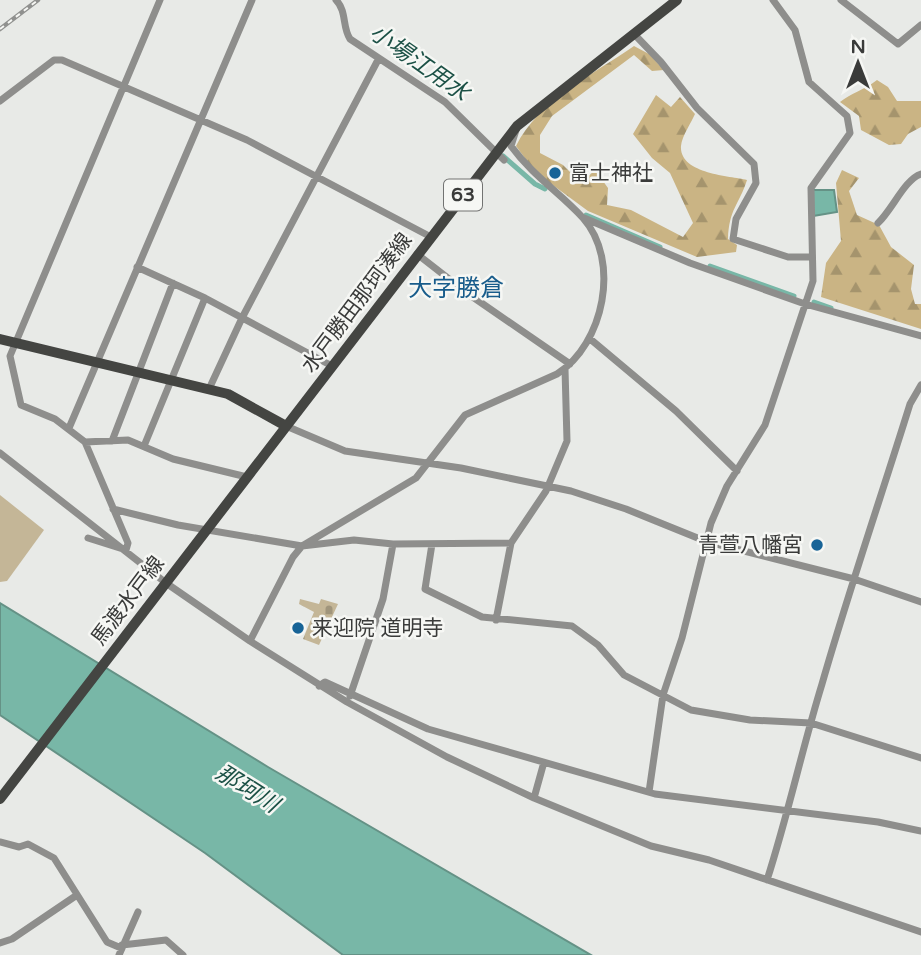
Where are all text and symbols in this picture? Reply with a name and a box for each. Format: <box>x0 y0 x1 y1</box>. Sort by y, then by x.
water label: 小場江用水 <box>364 19 477 109</box>
north arrow <box>823 28 893 98</box>
text: N <box>850 36 866 58</box>
place label: 富士神社 <box>569 161 653 186</box>
marker: 富士神社 <box>547 165 563 181</box>
road number: 63 <box>444 180 482 210</box>
street label: 水戸勝田那珂湊線 <box>296 228 418 378</box>
district label: 大字勝倉 <box>408 274 504 303</box>
place label: 青萱八幡宮 <box>698 533 803 558</box>
marker: 青萱八幡宮 <box>809 537 825 553</box>
street label: 馬渡水戸線 <box>86 552 170 650</box>
place label: 来迎院 道明寺 <box>312 616 443 641</box>
marker: 来迎院 道明寺 <box>290 620 306 636</box>
water label: 那珂川 <box>210 759 286 821</box>

